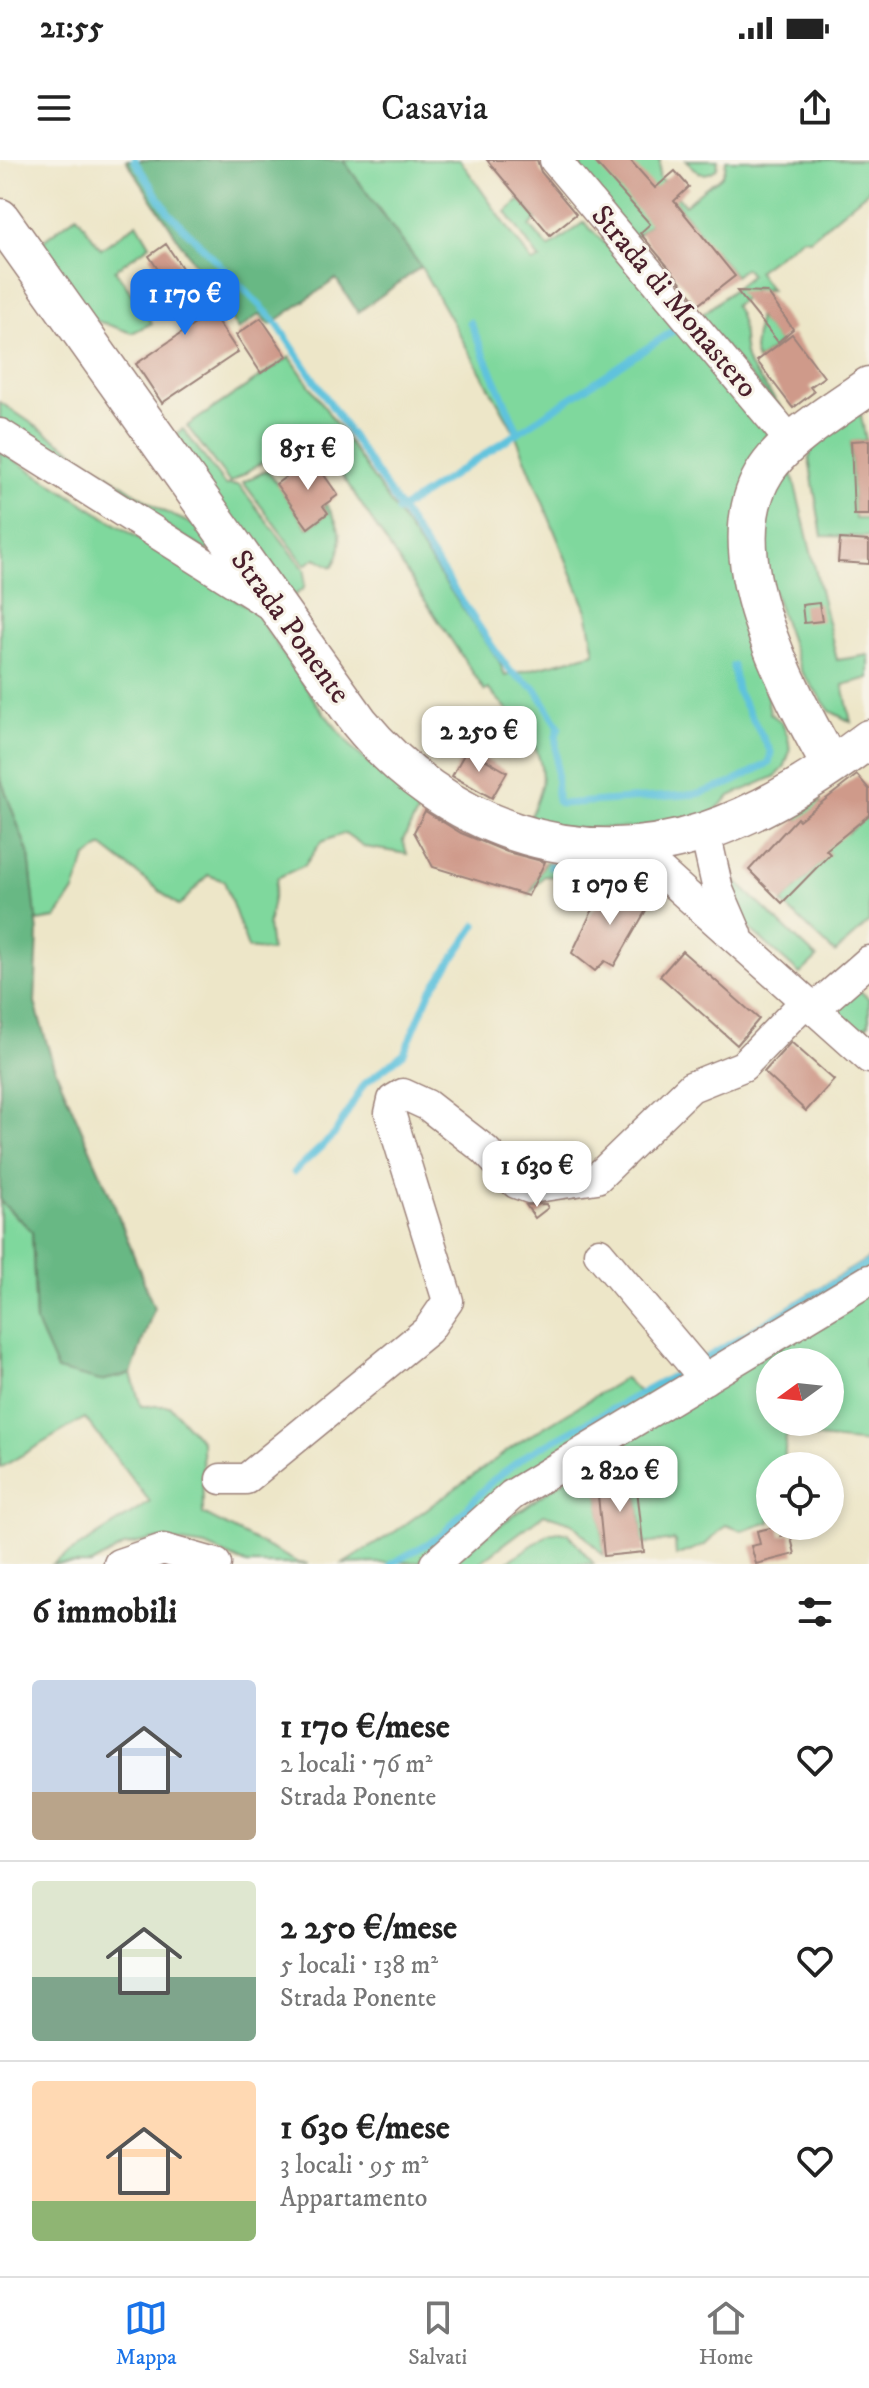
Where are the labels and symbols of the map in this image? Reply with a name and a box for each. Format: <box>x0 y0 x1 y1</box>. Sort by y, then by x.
street label: Strada di Monastero <box>583 198 765 406</box>
pin: 1 170 € <box>111 269 259 337</box>
pin: 851 € <box>252 424 364 492</box>
street label: Strada Ponente <box>222 543 358 711</box>
pin: 2 250 € <box>405 706 553 774</box>
pin: 1 070 € <box>536 859 684 927</box>
pin: 1 630 € <box>463 1141 611 1209</box>
north arrow <box>756 1348 844 1436</box>
pin: 2 820 € <box>546 1446 694 1514</box>

